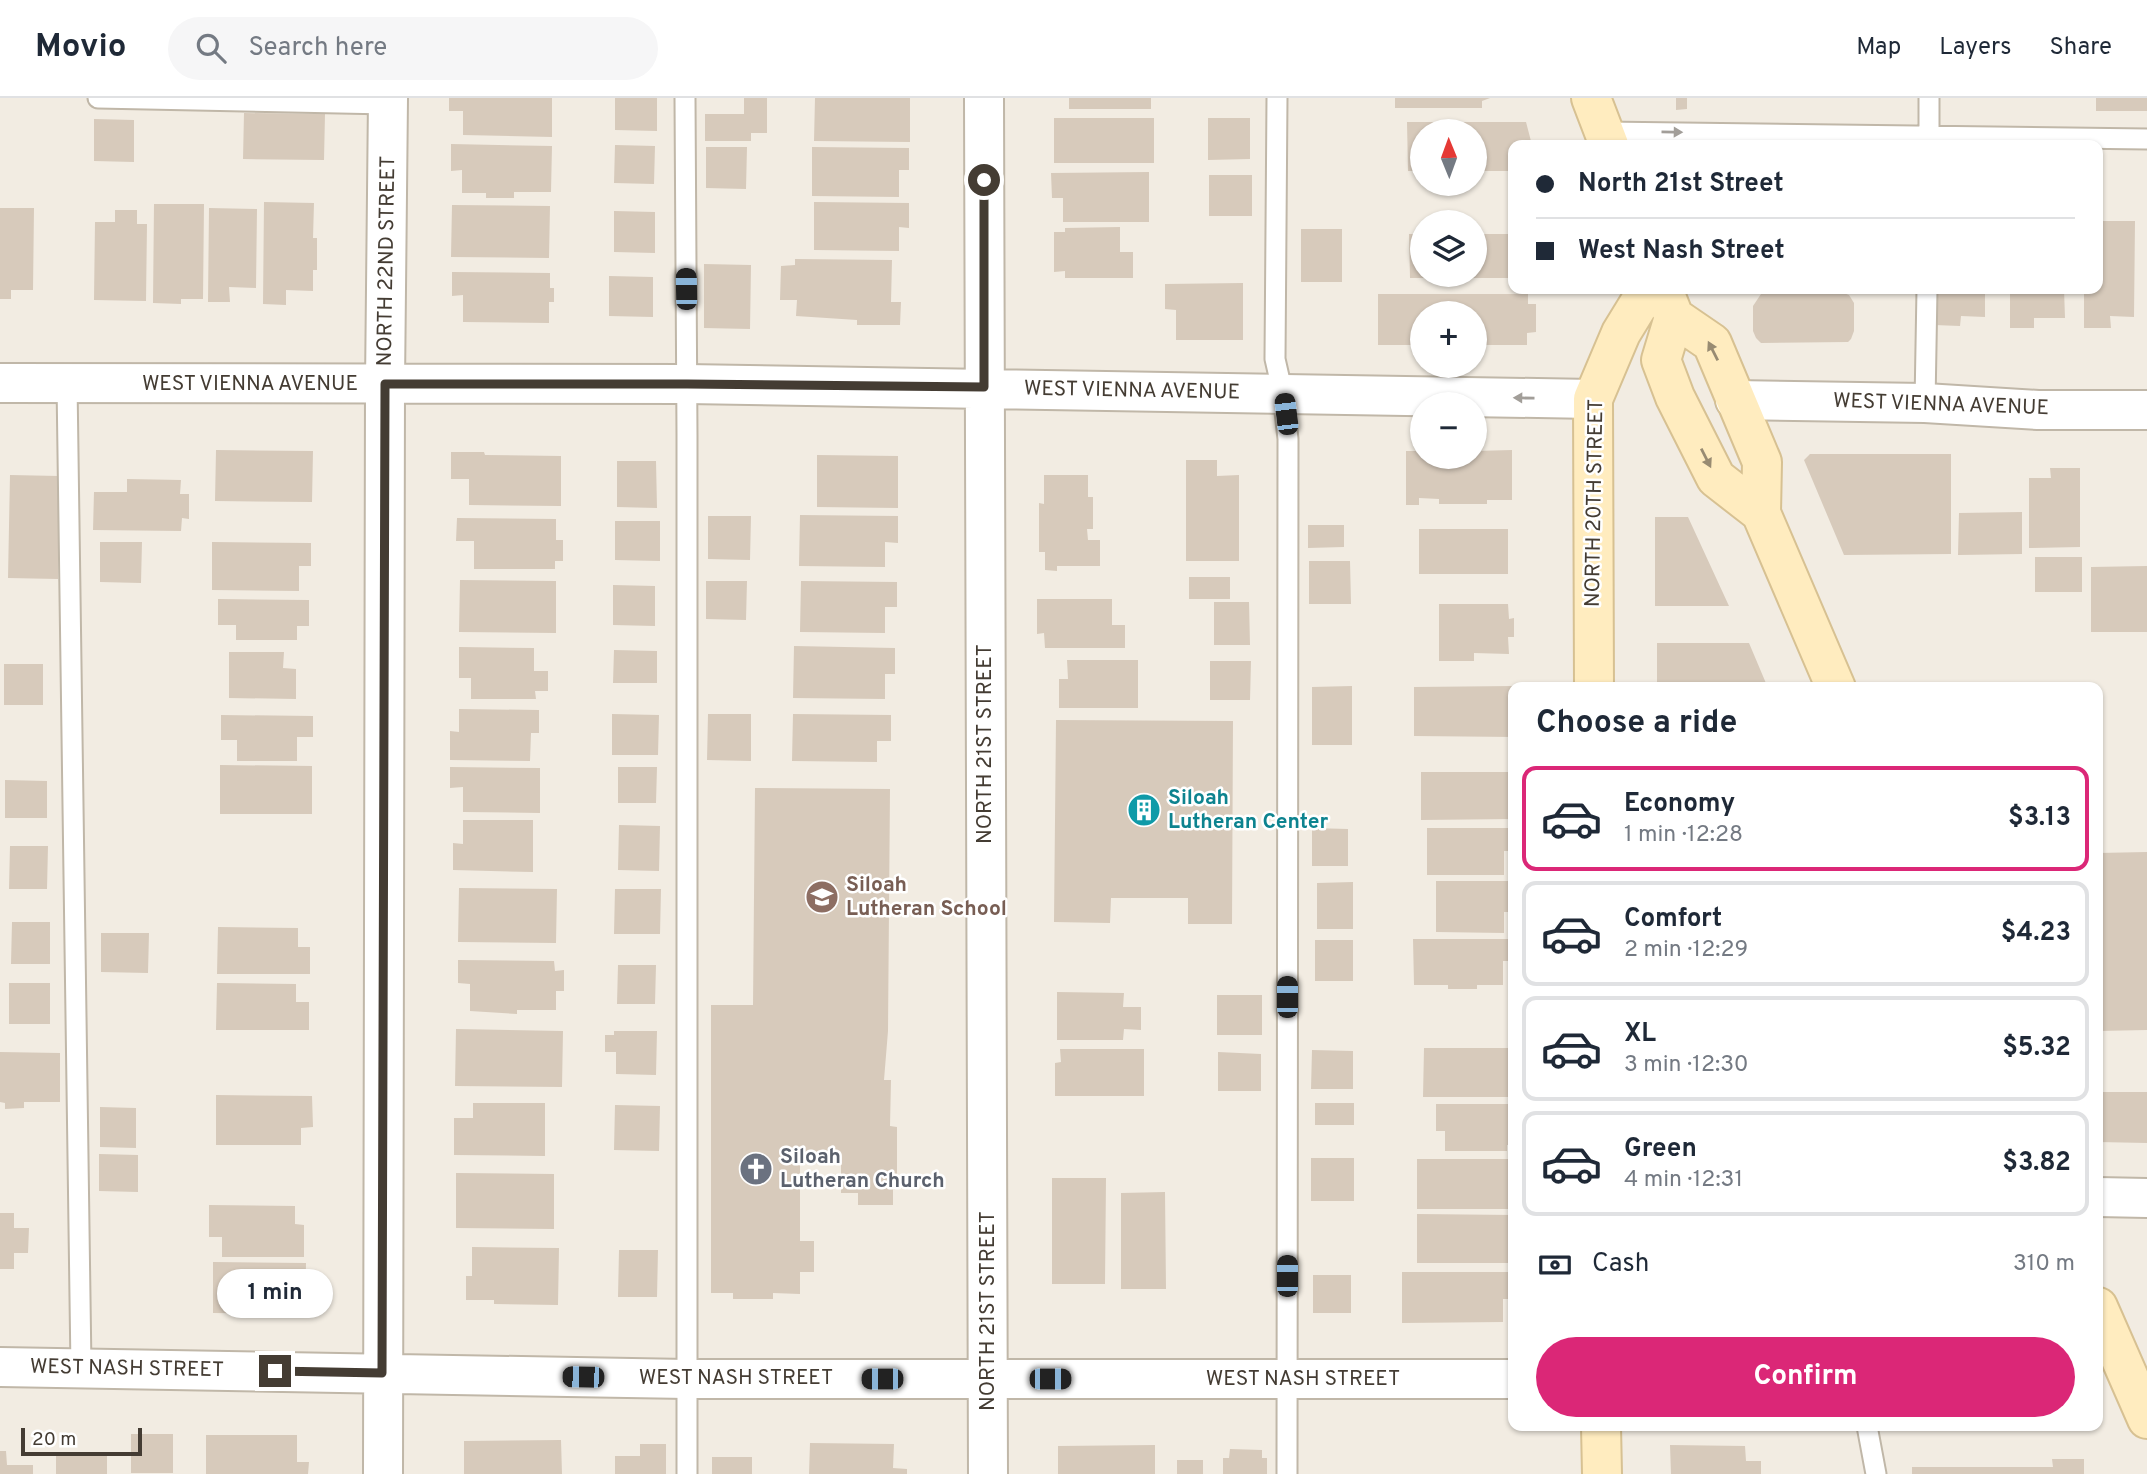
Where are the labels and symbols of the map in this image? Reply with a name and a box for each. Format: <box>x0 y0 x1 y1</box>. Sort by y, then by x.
north arrow <box>1410 119 1488 196</box>
one-way arrow <box>1662 126 1684 138</box>
street label: NORTH 22ND STREET <box>372 155 402 367</box>
route start <box>968 164 1000 196</box>
car <box>676 268 697 310</box>
one-way arrow <box>1708 341 1720 361</box>
street label: WEST VIENNA AVENUE <box>142 371 358 398</box>
street label: WEST VIENNA AVENUE <box>1024 376 1240 406</box>
street label: WEST VIENNA AVENUE <box>1833 388 2049 422</box>
car <box>1274 392 1299 436</box>
one-way arrow <box>1513 392 1535 404</box>
street label: NORTH 20TH STREET <box>1580 399 1610 607</box>
one-way arrow <box>1700 448 1711 468</box>
street label: NORTH 21ST STREET <box>972 644 999 844</box>
place label: Siloah Lutheran Center <box>1168 785 1329 836</box>
building icon: Siloah Lutheran Center <box>1125 791 1163 829</box>
place label: Siloah Lutheran School <box>846 872 1007 923</box>
school or university icon: Siloah Lutheran School <box>803 878 841 916</box>
car <box>1277 976 1298 1018</box>
place label: Siloah Lutheran Church <box>780 1144 945 1195</box>
church icon: Siloah Lutheran Church <box>737 1150 775 1188</box>
street label: NORTH 21ST STREET <box>975 1211 1002 1411</box>
car <box>1277 1255 1298 1297</box>
callout: 1 min <box>217 1270 333 1318</box>
street label: WEST NASH STREET <box>30 1354 224 1384</box>
route end <box>259 1355 291 1387</box>
street label: WEST NASH STREET <box>639 1365 833 1392</box>
car <box>562 1366 605 1388</box>
street label: WEST NASH STREET <box>1206 1366 1400 1393</box>
car <box>862 1369 904 1390</box>
car <box>1030 1369 1072 1390</box>
scale bar <box>21 1425 142 1457</box>

